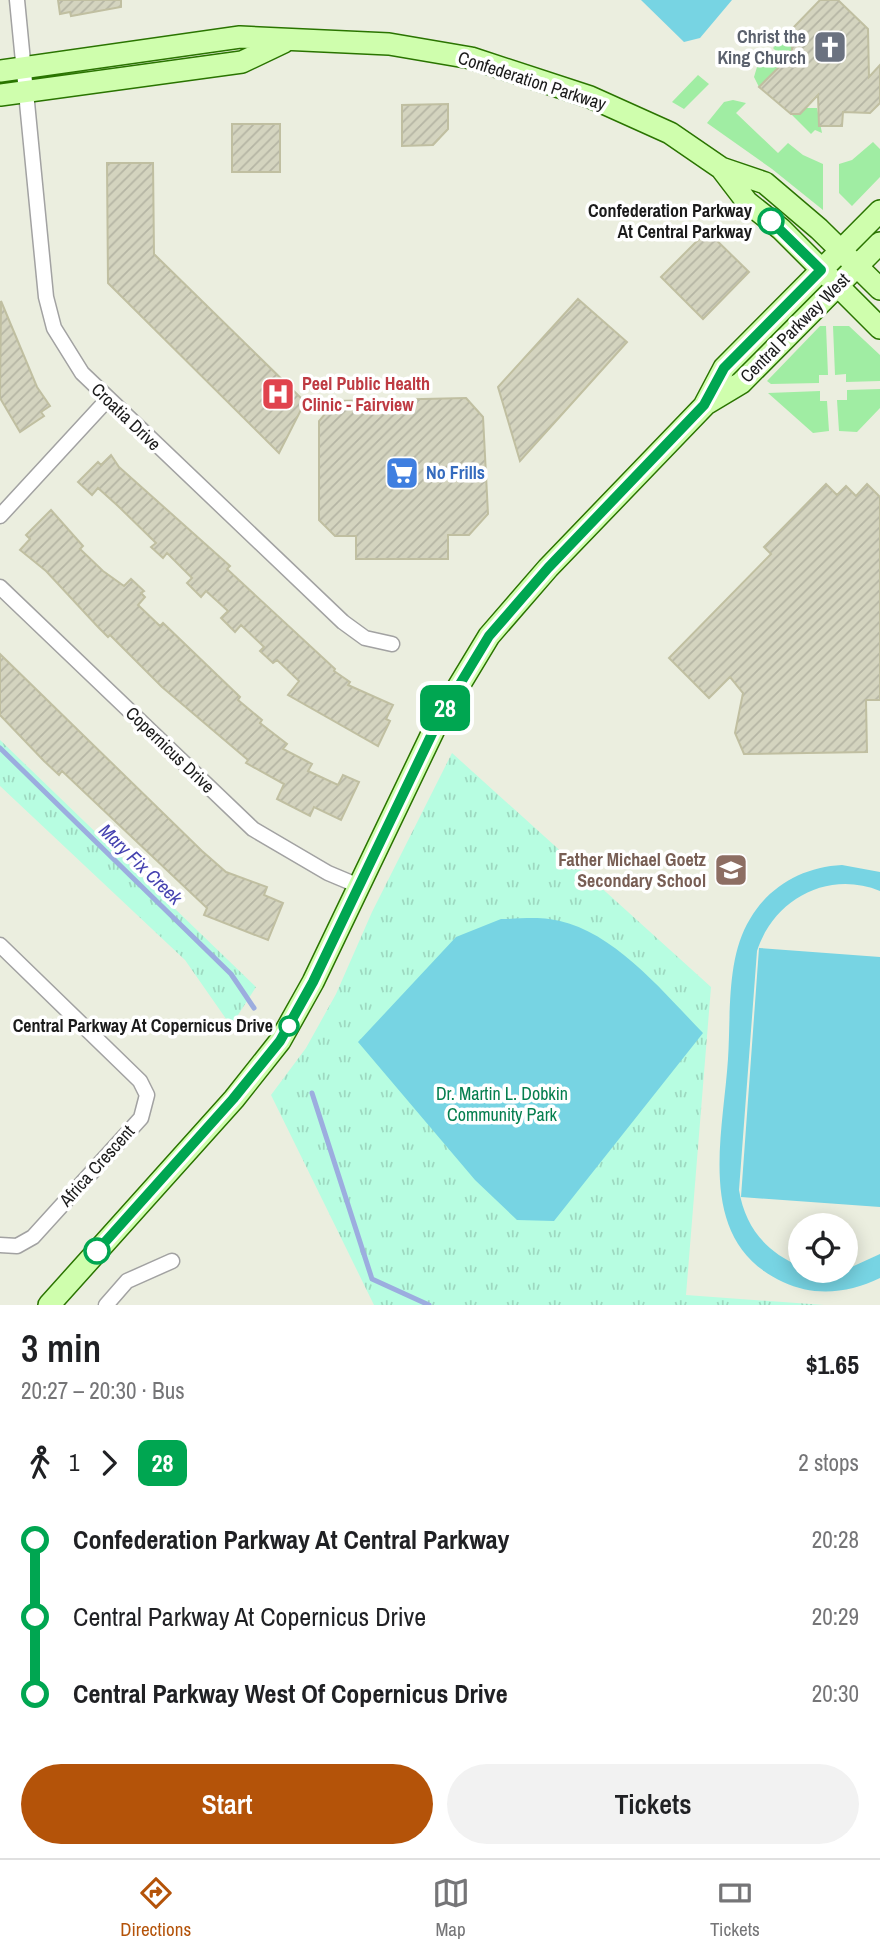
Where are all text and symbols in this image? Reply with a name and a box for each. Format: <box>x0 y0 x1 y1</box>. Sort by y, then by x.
place label: Christ the King Church <box>717 24 806 70</box>
church icon: Christ the King Church <box>811 28 849 66</box>
street label: Confederation Parkway <box>455 45 610 116</box>
place label: Confederation Parkway At Central Parkway <box>588 198 753 244</box>
marker: Confederation Parkway At Central Parkway <box>758 208 784 234</box>
street label: Central Parkway West <box>734 267 855 388</box>
place label: Peel Public Health Clinic - Fairview <box>302 371 430 417</box>
hospital icon: Peel Public Health Clinic - Fairview <box>259 375 297 413</box>
street label: Croatia Drive <box>86 377 167 456</box>
supermarket icon: No Frills <box>383 454 421 492</box>
place label: No Frills <box>426 460 485 485</box>
line badge: 28 <box>414 685 476 731</box>
text: 28 <box>434 692 456 724</box>
street label: Copernicus Drive <box>120 701 220 799</box>
water label: Mary Fix Creek <box>94 818 189 911</box>
place label: Father Michael Goetz Secondary School <box>558 847 707 893</box>
school or university icon: Father Michael Goetz Secondary School <box>712 851 750 889</box>
place label: Central Parkway At Copernicus Drive <box>13 1013 273 1038</box>
marker: Central Parkway At Copernicus Drive <box>279 1016 299 1036</box>
park label: Dr. Martin L. Dobkin Community Park <box>436 1081 568 1127</box>
street label: Africa Crescent <box>53 1120 140 1213</box>
map controls <box>788 1213 858 1283</box>
button: locate <box>788 1213 858 1283</box>
unlabelled marker <box>84 1238 110 1264</box>
text: 3 min <box>21 1323 101 1374</box>
text: $1.65 <box>806 1347 859 1382</box>
text: 20:27 – 20:30 · Bus <box>21 1375 185 1406</box>
icon: walk <box>21 1444 59 1482</box>
icon: forward <box>90 1444 128 1482</box>
text: 1 <box>69 1447 80 1478</box>
text: 28 <box>152 1447 173 1479</box>
text: 2 stops <box>798 1447 859 1478</box>
text: Confederation Parkway At Central Parkway <box>73 1522 509 1557</box>
text: 20:28 <box>812 1524 859 1555</box>
text: Central Parkway At Copernicus Drive <box>73 1599 426 1634</box>
text: 20:29 <box>812 1601 859 1632</box>
text: Central Parkway West Of Copernicus Drive <box>73 1676 508 1711</box>
text: 20:30 <box>812 1678 859 1709</box>
button: Start <box>21 1764 433 1844</box>
button: Tickets <box>447 1764 859 1844</box>
tab: Directions <box>120 1874 191 1942</box>
tab: Map <box>432 1874 470 1942</box>
tab: Tickets <box>710 1874 760 1942</box>

